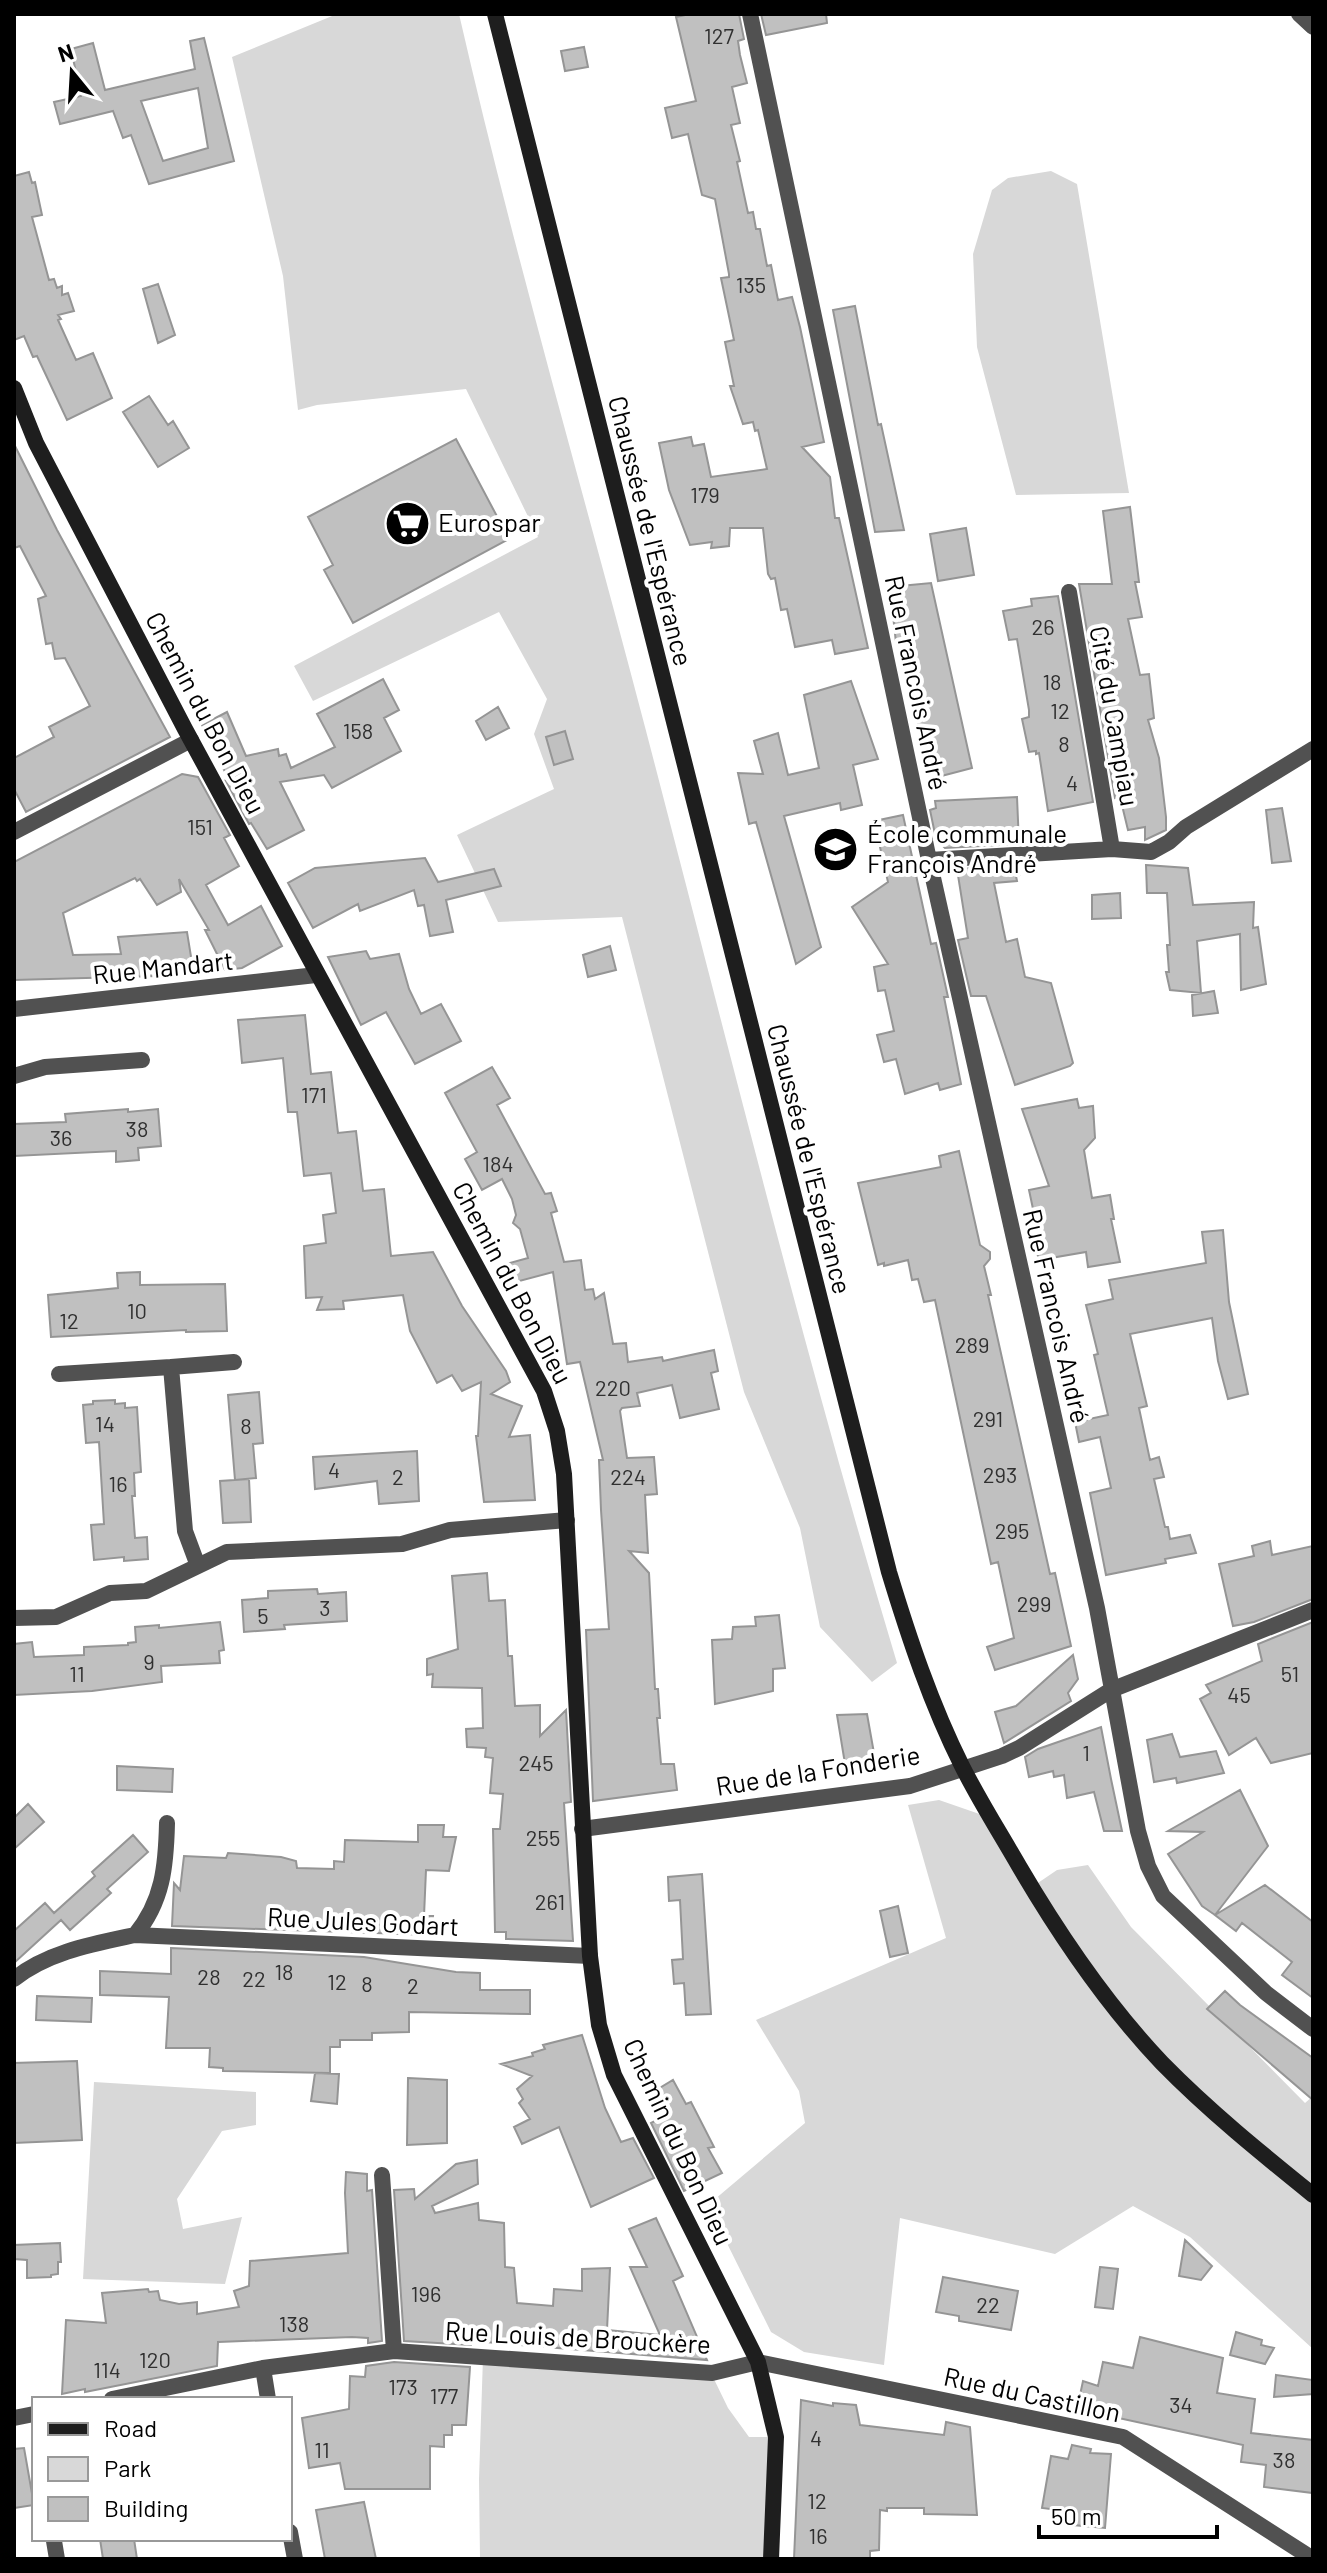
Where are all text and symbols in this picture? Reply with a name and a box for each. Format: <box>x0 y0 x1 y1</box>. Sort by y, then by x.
house number: 127 <box>704 22 734 48</box>
north arrow <box>32 32 112 112</box>
text: N <box>55 37 76 67</box>
house number: 135 <box>736 271 766 297</box>
street label: Chaussée de l'Espérance <box>603 392 700 669</box>
house number: 179 <box>690 481 720 507</box>
supermarket icon: Eurospar <box>383 499 431 547</box>
place label: Eurospar <box>438 506 541 537</box>
street label: Rue Francois André <box>880 572 955 793</box>
street label: Chemin du Bon Dieu <box>140 606 273 819</box>
house number: 26 <box>1031 613 1055 639</box>
street label: Cité du Campiau <box>1084 623 1147 808</box>
house number: 18 <box>1042 668 1062 694</box>
house number: 12 <box>1050 697 1070 723</box>
house number: 158 <box>343 717 373 743</box>
house number: 8 <box>1058 730 1070 756</box>
house number: 4 <box>1066 769 1078 795</box>
house number: 151 <box>187 813 213 839</box>
place label: École communale François André <box>867 817 1067 878</box>
school or university icon: École communale François André <box>812 825 860 873</box>
street label: Rue Mandart <box>91 944 235 989</box>
street label: Chaussée de l'Espérance <box>762 1020 859 1297</box>
house number: 171 <box>301 1081 327 1107</box>
house number: 38 <box>126 1115 148 1141</box>
house number: 36 <box>50 1124 72 1150</box>
house number: 184 <box>482 1150 514 1176</box>
street label: Chemin du Bon Dieu <box>447 1176 580 1389</box>
street label: Rue Francois André <box>1018 1206 1097 1426</box>
house number: 10 <box>127 1297 147 1323</box>
house number: 12 <box>59 1307 79 1333</box>
house number: 289 <box>955 1331 989 1357</box>
house number: 220 <box>595 1374 631 1400</box>
house number: 291 <box>973 1405 1003 1431</box>
house number: 14 <box>95 1410 115 1436</box>
house number: 8 <box>240 1412 252 1438</box>
house number: 4 <box>328 1456 340 1482</box>
house number: 293 <box>983 1461 1017 1487</box>
house number: 2 <box>392 1463 404 1489</box>
house number: 224 <box>610 1463 646 1489</box>
house number: 16 <box>108 1470 128 1496</box>
house number: 295 <box>995 1517 1029 1543</box>
house number: 299 <box>1017 1590 1051 1616</box>
house number: 3 <box>319 1594 331 1620</box>
house number: 5 <box>257 1602 269 1628</box>
house number: 9 <box>143 1648 155 1674</box>
house number: 11 <box>69 1660 85 1686</box>
house number: 51 <box>1281 1660 1299 1686</box>
house number: 45 <box>1227 1681 1251 1707</box>
street label: Rue de la Fonderie <box>713 1738 922 1801</box>
house number: 1 <box>1082 1739 1090 1765</box>
house number: 245 <box>518 1749 554 1775</box>
house number: 255 <box>526 1824 560 1850</box>
house number: 261 <box>535 1888 565 1914</box>
street label: Rue Jules Godart <box>266 1900 460 1941</box>
house number: 18 <box>274 1958 294 1984</box>
house number: 28 <box>197 1963 221 1989</box>
house number: 22 <box>242 1965 266 1991</box>
house number: 12 <box>327 1968 347 1994</box>
house number: 8 <box>361 1970 373 1996</box>
house number: 2 <box>407 1972 419 1998</box>
street label: Chemin du Bon Dieu <box>618 2033 741 2250</box>
house number: 196 <box>411 2280 441 2306</box>
house number: 22 <box>976 2291 1000 2317</box>
house number: 138 <box>279 2310 309 2336</box>
street label: Rue Louis de Brouckère <box>444 2314 712 2359</box>
house number: 120 <box>139 2346 171 2372</box>
house number: 114 <box>93 2356 121 2382</box>
street label: Rue du Castillon <box>941 2360 1123 2427</box>
house number: 173 <box>388 2373 418 2399</box>
house number: 177 <box>430 2382 458 2408</box>
house number: 34 <box>1169 2391 1193 2417</box>
legend <box>32 2397 292 2541</box>
text: Road <box>104 2413 157 2442</box>
house number: 4 <box>810 2424 822 2450</box>
house number: 11 <box>314 2436 330 2462</box>
house number: 38 <box>1273 2446 1295 2472</box>
text: Park <box>104 2453 151 2482</box>
house number: 12 <box>807 2487 827 2513</box>
scale bar <box>1039 2489 1217 2539</box>
text: Building <box>104 2493 188 2522</box>
text: 50 m <box>1051 2501 1102 2530</box>
house number: 16 <box>808 2522 828 2548</box>

